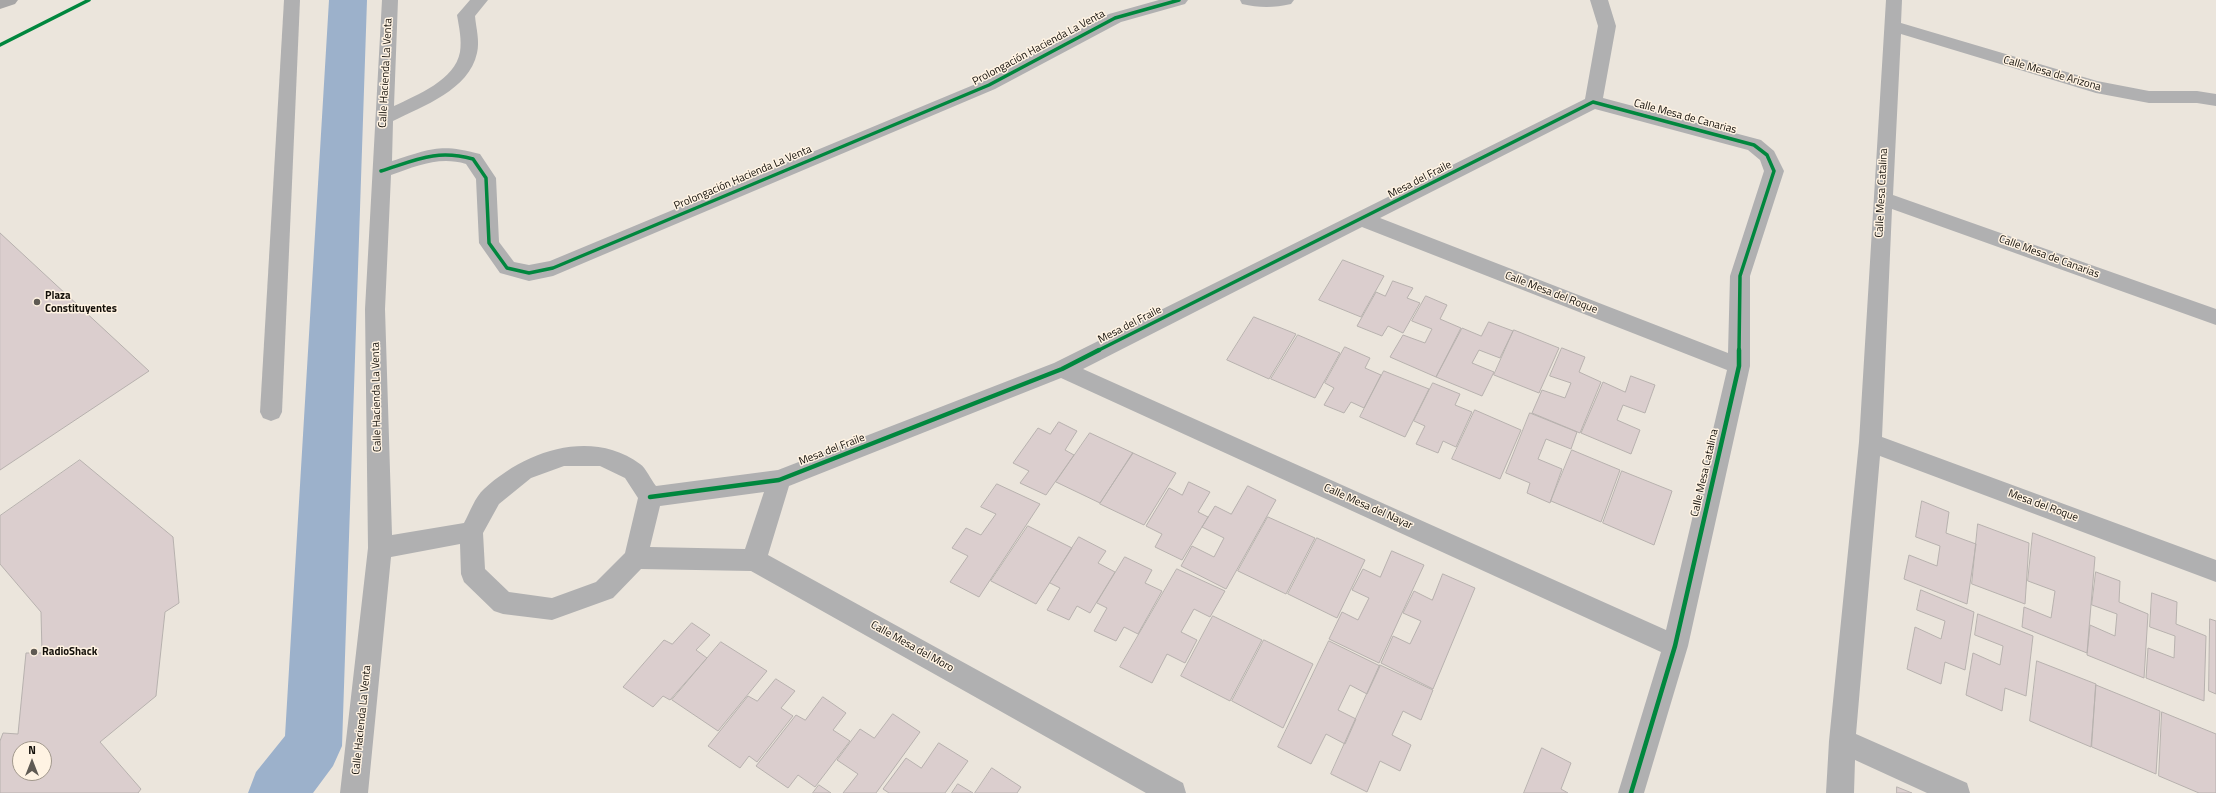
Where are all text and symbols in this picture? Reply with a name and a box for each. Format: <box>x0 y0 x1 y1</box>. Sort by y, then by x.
street label: Prolongación Hacienda La Venta <box>970 7 1108 89</box>
street label: Calle Hacienda La Venta <box>377 18 395 128</box>
street label: Calle Mesa de Arizona <box>2002 54 2102 94</box>
street label: Calle Mesa de Canarias <box>1632 97 1738 137</box>
street label: Prolongación Hacienda La Venta <box>672 143 814 213</box>
street label: Calle Mesa Catalina <box>1873 148 1891 238</box>
street label: Mesa del Fraile <box>1386 158 1454 202</box>
street label: Calle Mesa de Canarias <box>1997 233 2101 281</box>
street label: Calle Mesa del Roque <box>1503 269 1599 317</box>
place label: Plaza Constituyentes <box>45 289 117 315</box>
marker: Plaza Constituyentes <box>32 297 42 307</box>
street label: Mesa del Fraile <box>1096 303 1164 347</box>
street label: Calle Hacienda La Venta <box>369 342 385 452</box>
street label: Calle Mesa Catalina <box>1688 428 1722 518</box>
street label: Mesa del Fraile <box>797 431 867 469</box>
street label: Calle Mesa del Nayar <box>1321 481 1415 533</box>
street label: Mesa del Roque <box>2006 487 2080 525</box>
street label: Calle Mesa del Moro <box>868 619 956 675</box>
place label: RadioShack <box>42 645 97 659</box>
marker: RadioShack <box>29 647 39 657</box>
street label: Calle Hacienda La Venta <box>350 665 374 775</box>
north arrow <box>12 741 52 781</box>
text: N <box>28 742 36 758</box>

